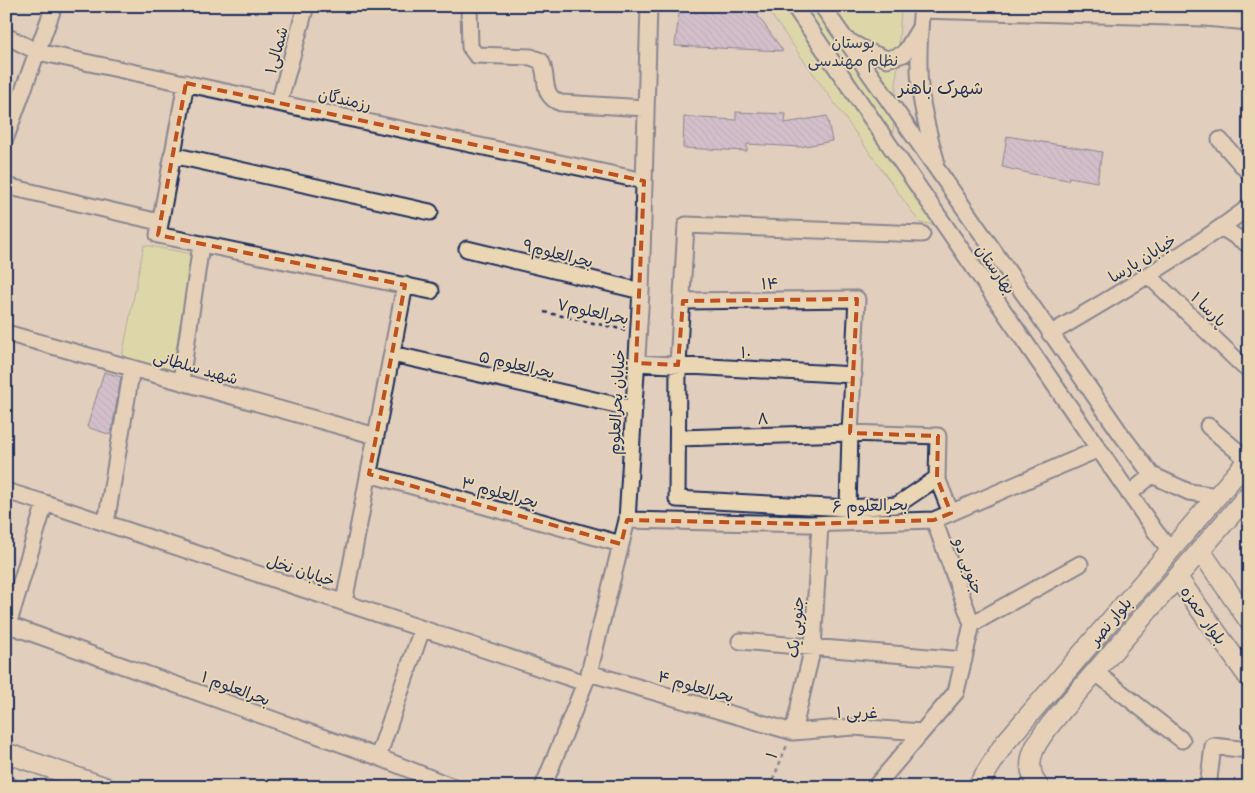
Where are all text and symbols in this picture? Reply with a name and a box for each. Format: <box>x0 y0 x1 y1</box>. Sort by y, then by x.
street label: شمالی۱ <box>256 23 297 77</box>
park label: بوستان نظام مهندسی <box>808 28 898 75</box>
district label: شهرک باهنر <box>897 72 983 104</box>
street label: رزمندگان <box>316 80 374 119</box>
street label: خیابان پارسا <box>1102 226 1182 291</box>
street label: بحرالعلوم۹ <box>519 231 596 276</box>
street label: بهارستان <box>968 238 1024 301</box>
street label: ۱۴ <box>761 269 779 298</box>
street label: پارسا ۱ <box>1183 284 1234 334</box>
street label: بحرالعلوم۷ <box>554 290 632 333</box>
street label: ۱۰ <box>740 338 752 367</box>
street label: شهید سلطانی <box>150 342 242 393</box>
street label: بحرالعلوم ۵ <box>476 342 558 387</box>
street label: خیابان بحرالعلوم <box>599 349 634 456</box>
street label: ۸ <box>757 404 769 433</box>
street label: بحرالعلوم ۳ <box>458 468 542 517</box>
street label: بحرالعلوم ۶ <box>832 490 908 521</box>
street label: جنوبی دو <box>944 532 992 599</box>
street label: خیابان نخل <box>263 546 339 595</box>
street label: بلوار حمزه <box>1172 580 1235 651</box>
street label: بلوار نصر <box>1080 590 1140 654</box>
street label: جنوبی یک <box>778 595 813 659</box>
street label: بحرالعلوم ۴ <box>654 662 737 711</box>
street label: بحرالعلوم ۱ <box>197 663 275 714</box>
street label: غربی ۱ <box>836 698 878 727</box>
street label: ۱ <box>757 747 786 764</box>

